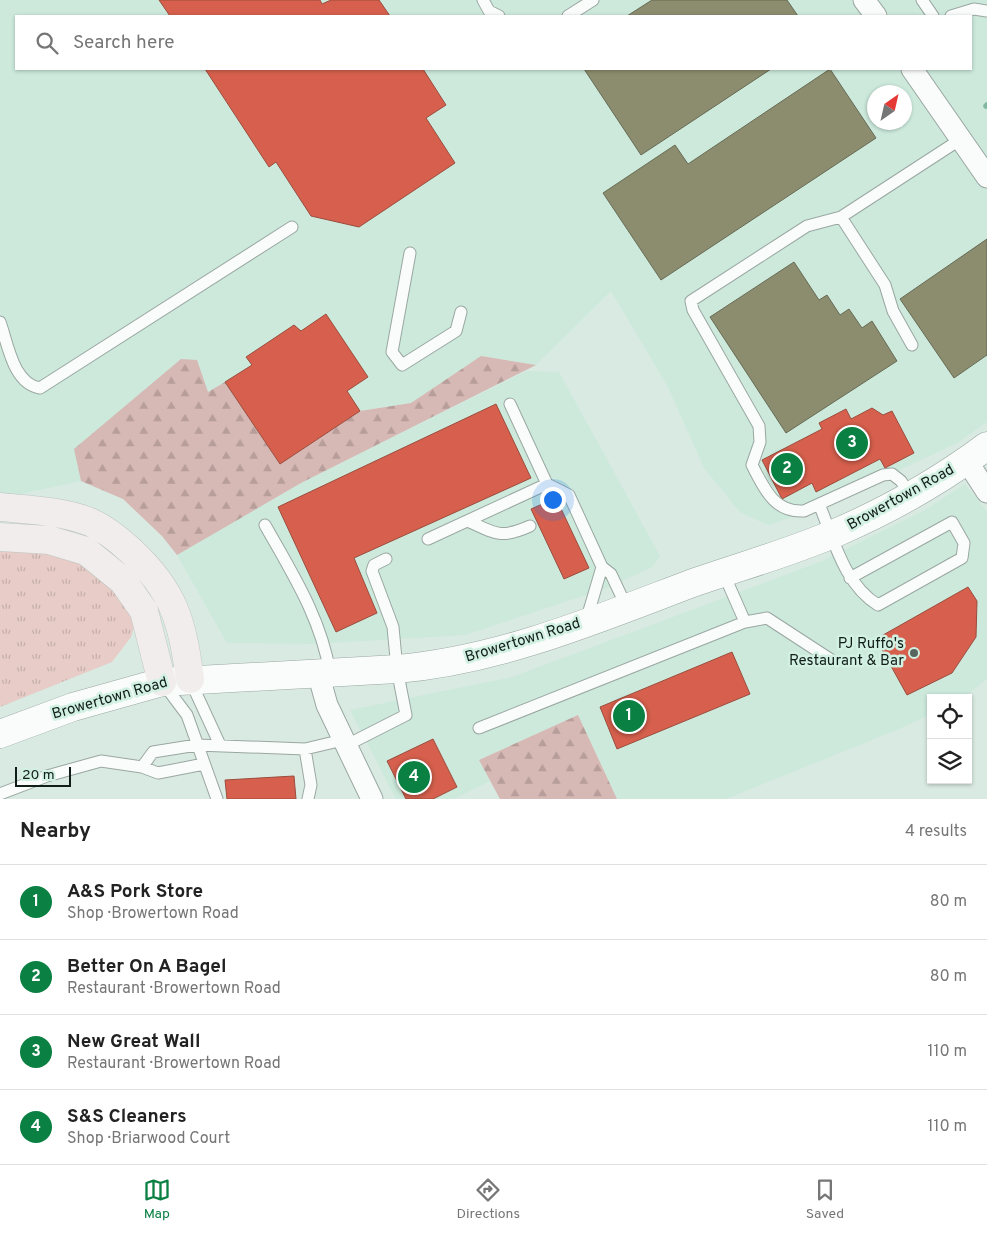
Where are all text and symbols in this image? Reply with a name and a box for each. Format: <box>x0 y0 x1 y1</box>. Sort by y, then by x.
search box <box>15 15 972 70</box>
icon: search <box>33 29 61 57</box>
text: Search here <box>73 31 175 55</box>
north arrow <box>867 85 912 130</box>
pin: 3 <box>836 424 868 462</box>
pin: 2 <box>771 450 803 488</box>
street label: Browertown Road <box>844 461 958 535</box>
your location <box>540 487 566 513</box>
street label: Browertown Road <box>463 614 583 668</box>
place label: PJ Ruffo's Restaurant & Bar <box>789 635 904 671</box>
marker: PJ Ruffo's Restaurant & Bar <box>908 647 920 659</box>
street label: Browertown Road <box>50 673 170 725</box>
map controls <box>927 694 972 784</box>
button: locate <box>927 694 972 739</box>
pin: 1 <box>613 697 645 735</box>
button: layers <box>927 739 972 784</box>
pin: 4 <box>398 758 430 796</box>
scale bar <box>15 764 71 787</box>
text: 20 m <box>22 767 55 784</box>
text: Nearby <box>20 818 91 845</box>
text: 4 results <box>905 822 967 842</box>
text: A&S Pork Store <box>67 880 203 904</box>
text: 1 <box>33 892 39 912</box>
text: 80 m <box>930 892 967 912</box>
text: Shop · Browertown Road <box>67 904 239 924</box>
text: Better On A Bagel <box>67 955 226 979</box>
text: 2 <box>31 967 41 987</box>
text: 80 m <box>930 967 967 987</box>
text: Restaurant · Browertown Road <box>67 979 281 999</box>
text: New Great Wall <box>67 1030 200 1054</box>
text: 3 <box>31 1042 41 1062</box>
text: 110 m <box>927 1042 967 1062</box>
text: Restaurant · Browertown Road <box>67 1054 281 1074</box>
text: S&S Cleaners <box>67 1105 187 1129</box>
text: 4 <box>31 1117 41 1137</box>
text: 110 m <box>927 1117 967 1137</box>
text: Shop · Briarwood Court <box>67 1129 230 1149</box>
tab: Map <box>143 1176 171 1223</box>
tab: Directions <box>456 1176 520 1223</box>
tab: Saved <box>806 1176 844 1223</box>

